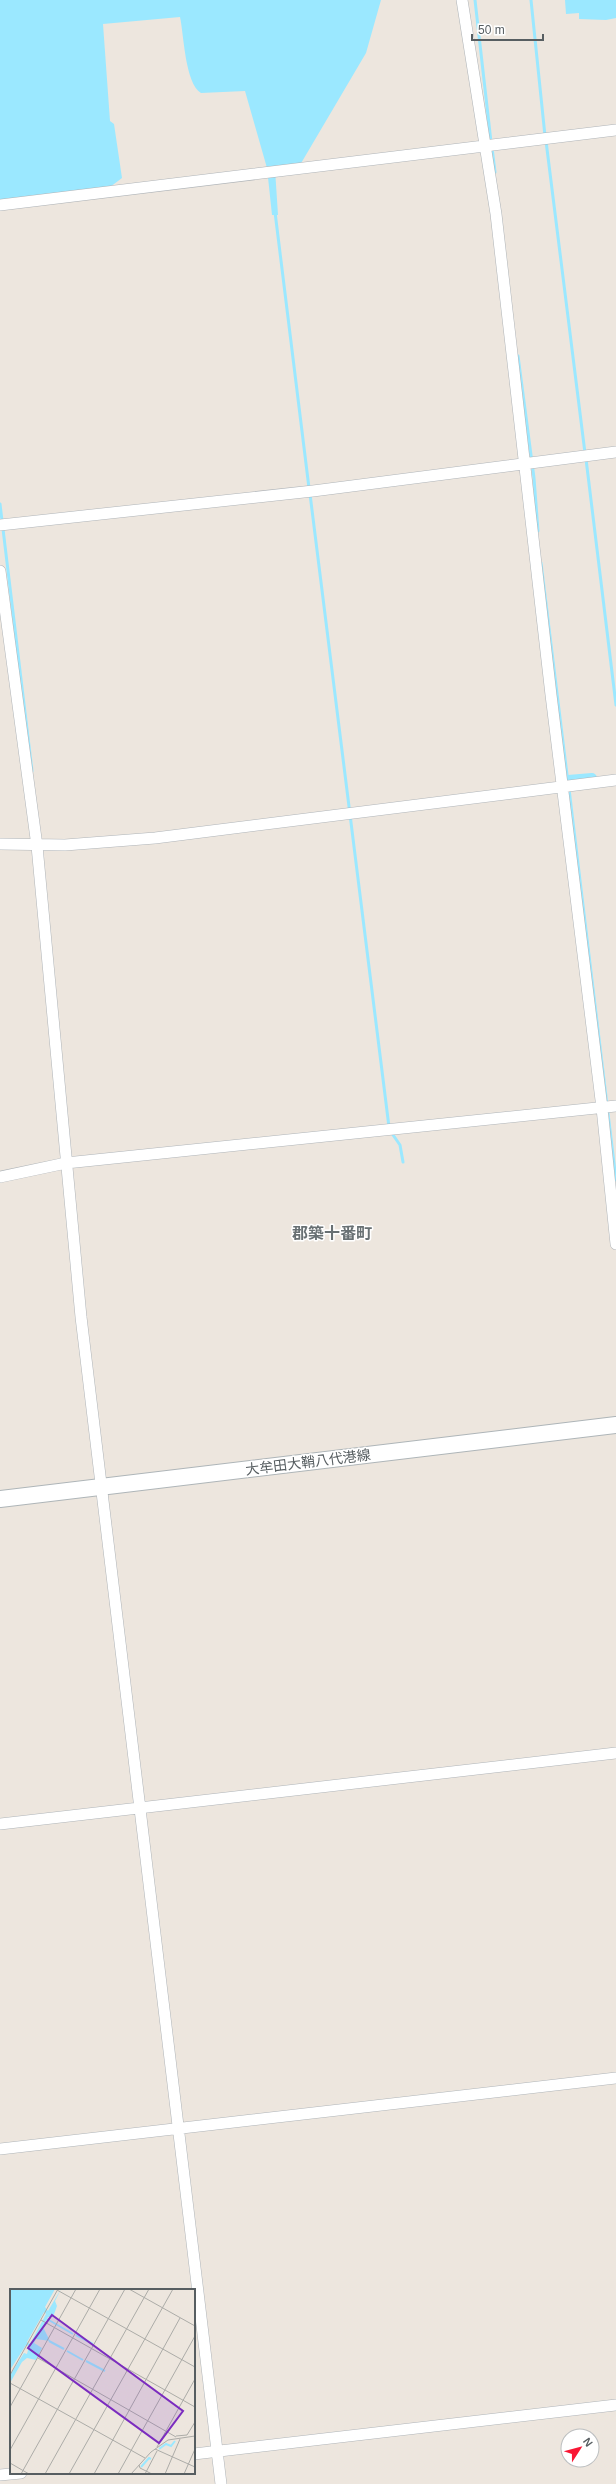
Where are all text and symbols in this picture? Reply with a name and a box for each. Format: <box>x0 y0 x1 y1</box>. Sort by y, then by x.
scale bar <box>472 16 543 42</box>
text: 50 m <box>478 23 505 37</box>
district label: 郡築十番町 <box>292 1225 372 1242</box>
street label: 大牟田大鞘八代港線 <box>244 1446 372 1478</box>
inset map <box>10 2289 195 2474</box>
north arrow <box>560 2428 600 2468</box>
text: N <box>581 2435 595 2449</box>

